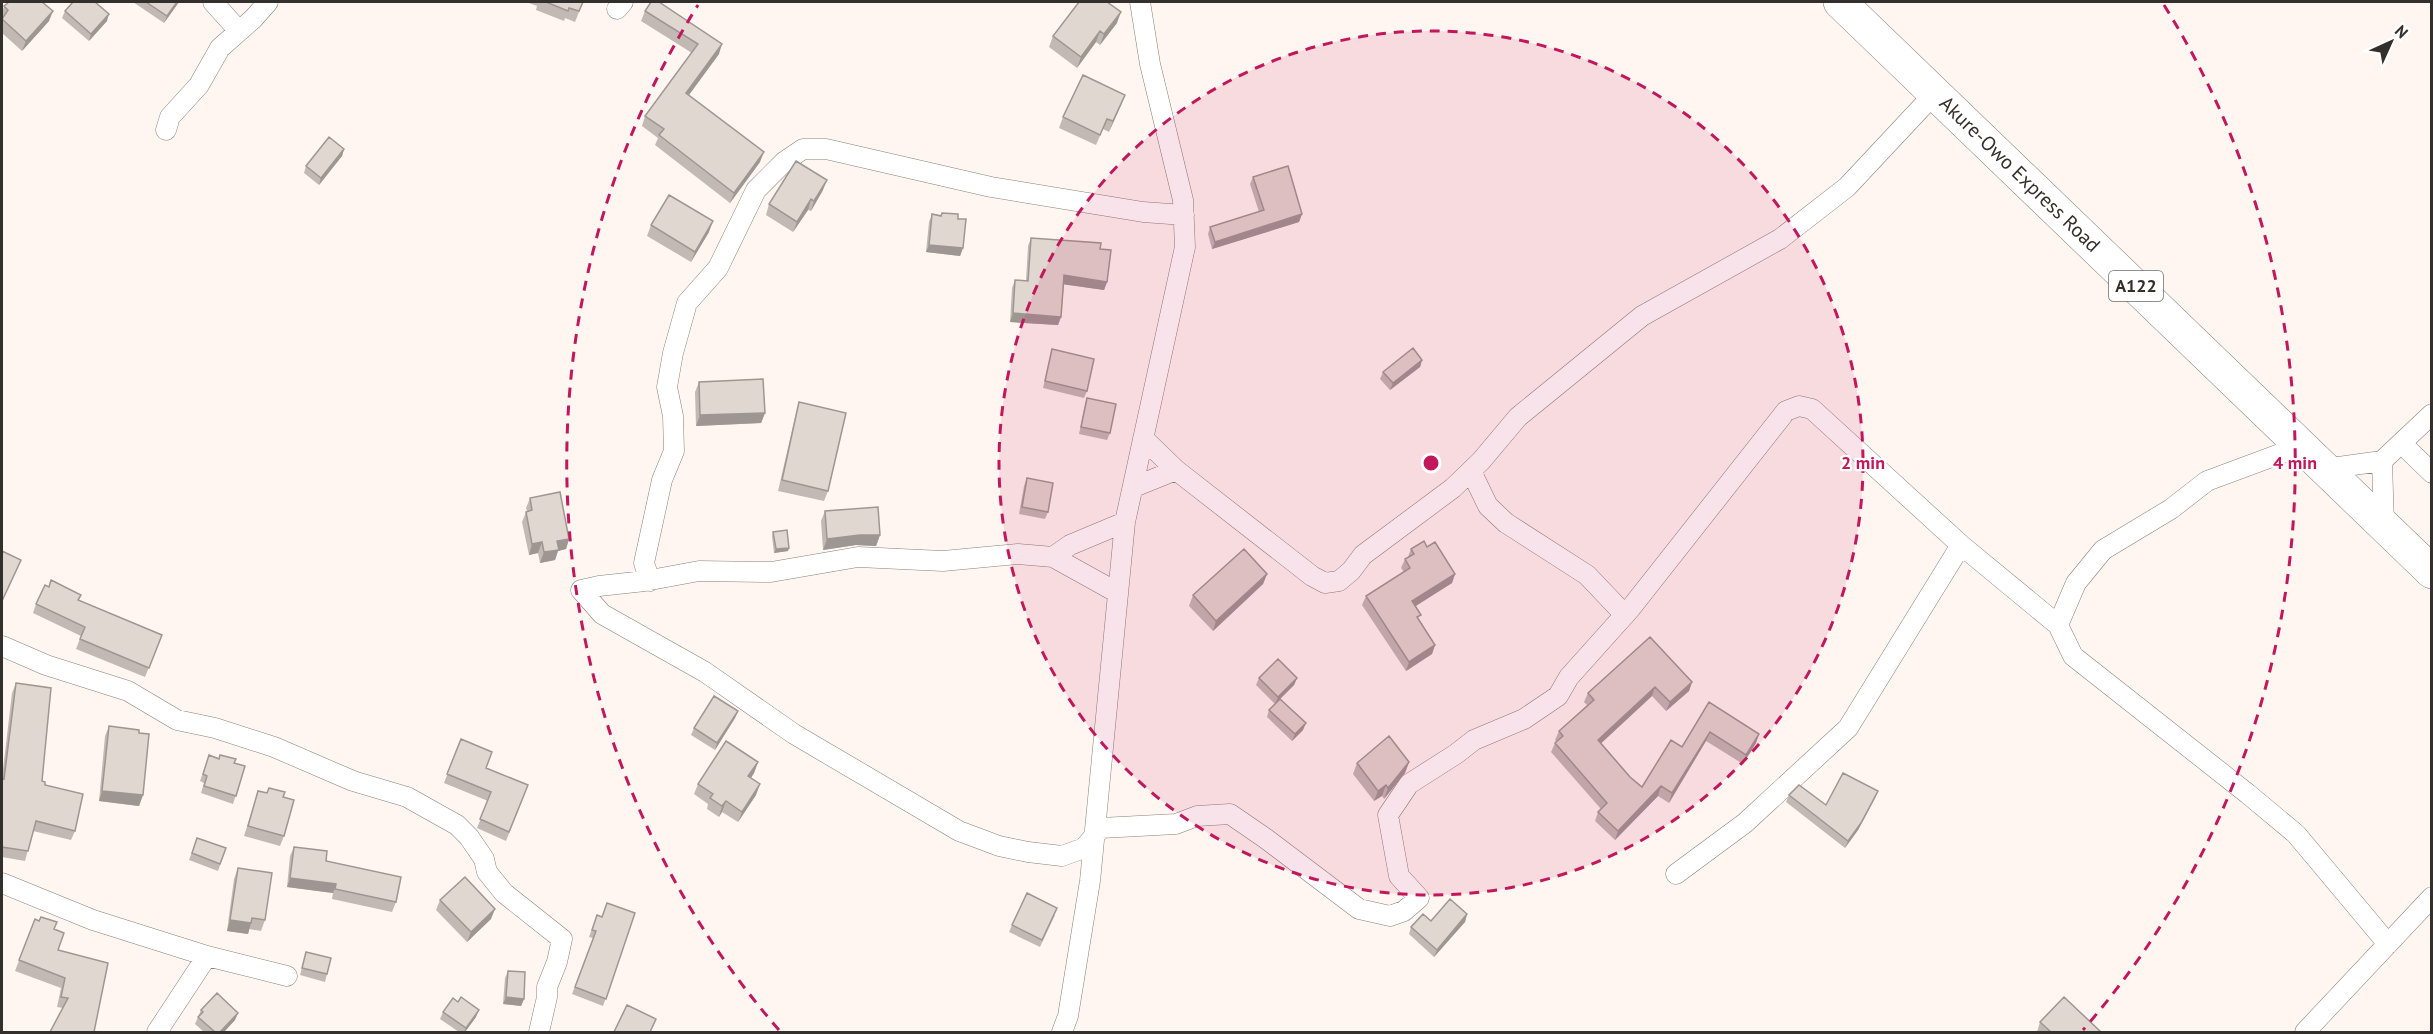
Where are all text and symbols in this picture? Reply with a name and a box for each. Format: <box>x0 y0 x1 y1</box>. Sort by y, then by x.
north arrow <box>2361 12 2421 72</box>
text: N <box>2391 21 2412 42</box>
street label: Akure-Owo Express Road <box>1934 90 2106 258</box>
road number: A122 <box>2109 271 2163 301</box>
text: 2 min <box>1841 451 1885 474</box>
text: 4 min <box>2273 451 2317 474</box>
centre of rings <box>1421 453 1441 473</box>

